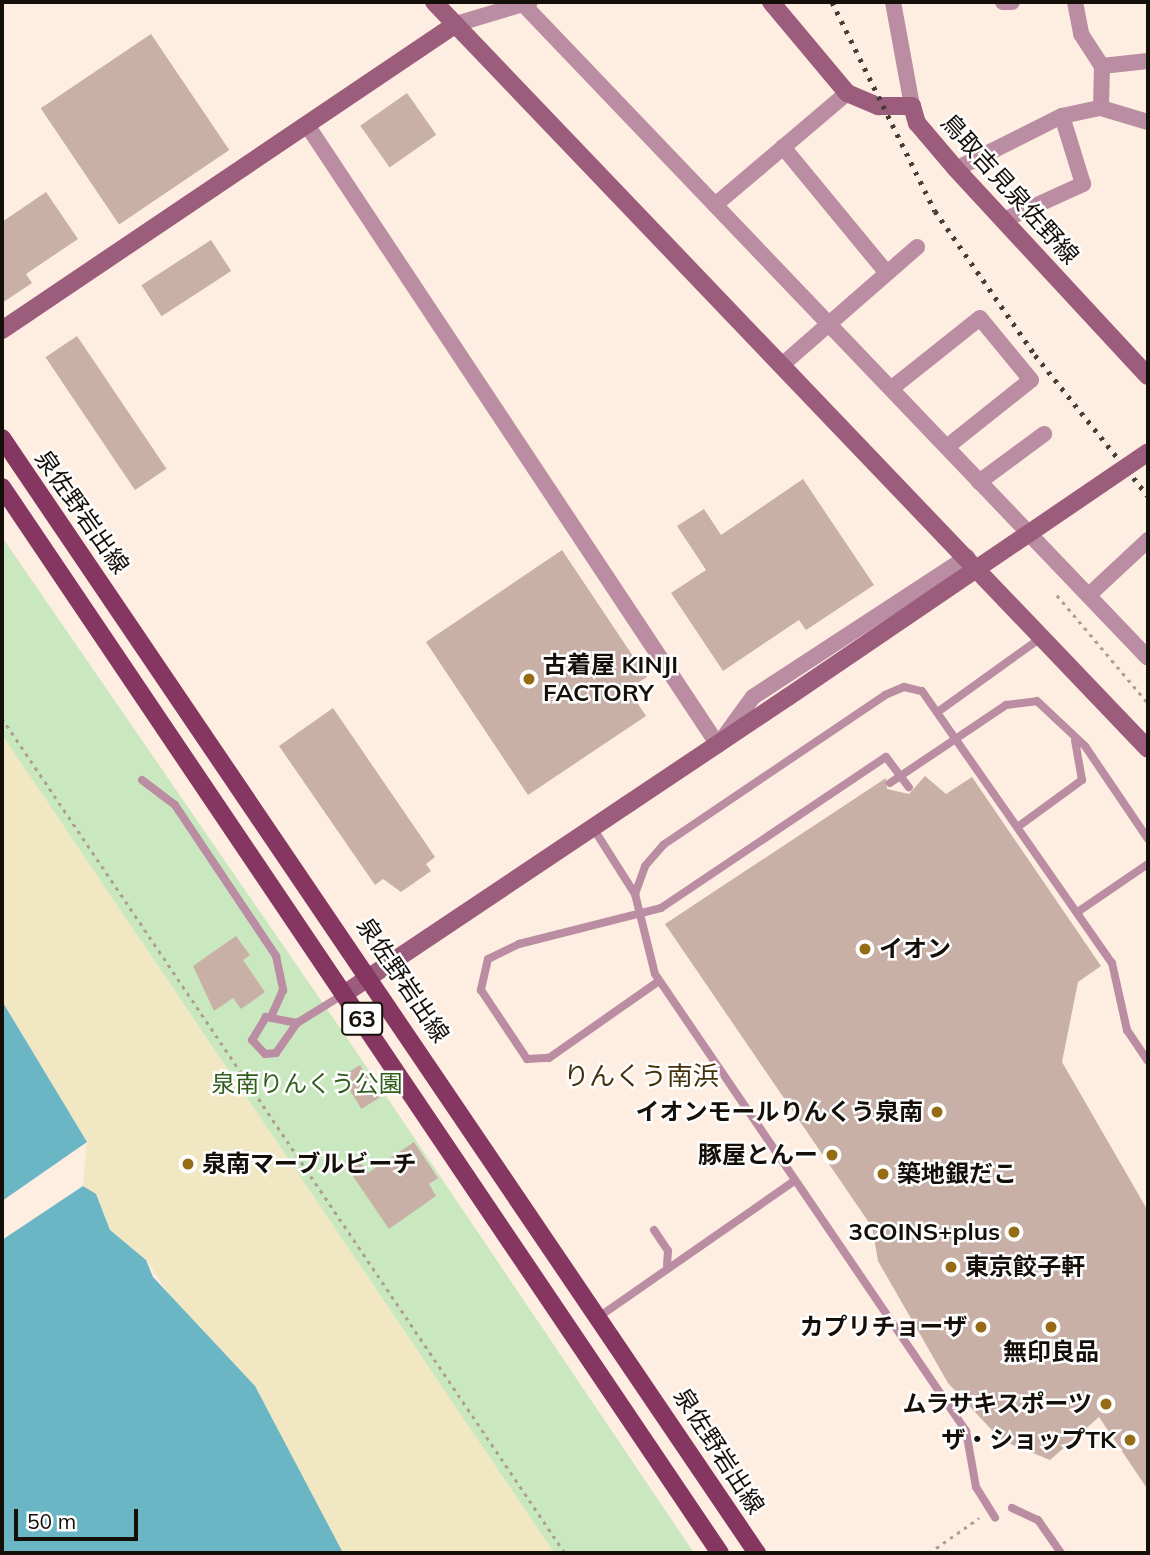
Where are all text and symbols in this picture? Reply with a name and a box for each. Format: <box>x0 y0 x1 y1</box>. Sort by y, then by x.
street label: 鳥取吉見泉佐野線 <box>935 108 1085 270</box>
street label: 泉佐野岩出線 <box>29 445 135 579</box>
place label: 古着屋 KINJI FACTORY <box>543 651 678 707</box>
marker: 古着屋 KINJI FACTORY <box>521 671 537 687</box>
street label: 泉佐野岩出線 <box>351 912 455 1048</box>
place label: イオン <box>879 935 951 963</box>
marker: イオン <box>857 941 873 957</box>
road number: 63 <box>341 1000 383 1038</box>
district label: りんくう南浜 <box>563 1060 719 1092</box>
park label: 泉南りんくう公園 <box>211 1070 403 1098</box>
place label: イオンモールりんくう泉南 <box>635 1098 923 1126</box>
marker: イオンモールりんくう泉南 <box>929 1104 945 1120</box>
place label: 豚屋とんー <box>698 1141 818 1169</box>
marker: 豚屋とんー <box>824 1147 840 1163</box>
place label: 泉南マーブルビーチ <box>202 1150 418 1178</box>
marker: 泉南マーブルビーチ <box>180 1156 196 1172</box>
place label: 築地銀だこ <box>897 1160 1017 1188</box>
marker: 築地銀だこ <box>875 1166 891 1182</box>
place label: 3COINS+plus <box>849 1218 1000 1246</box>
marker: 3COINS+plus <box>1006 1224 1022 1240</box>
place label: 東京餃子軒 <box>965 1253 1085 1281</box>
marker: 東京餃子軒 <box>943 1259 959 1275</box>
place label: カプリチョーザ <box>799 1313 967 1341</box>
marker: カプリチョーザ <box>973 1319 989 1335</box>
marker: 無印良品 <box>1043 1319 1059 1335</box>
place label: 無印良品 <box>1003 1338 1099 1366</box>
street label: 泉佐野岩出線 <box>668 1383 770 1519</box>
place label: ムラサキスポーツ <box>900 1390 1092 1418</box>
marker: ムラサキスポーツ <box>1098 1396 1114 1412</box>
place label: ザ・ショップTK <box>941 1426 1116 1454</box>
marker: ザ・ショップTK <box>1122 1432 1138 1448</box>
scale bar <box>18 1496 142 1540</box>
text: 50 m <box>27 1508 76 1534</box>

